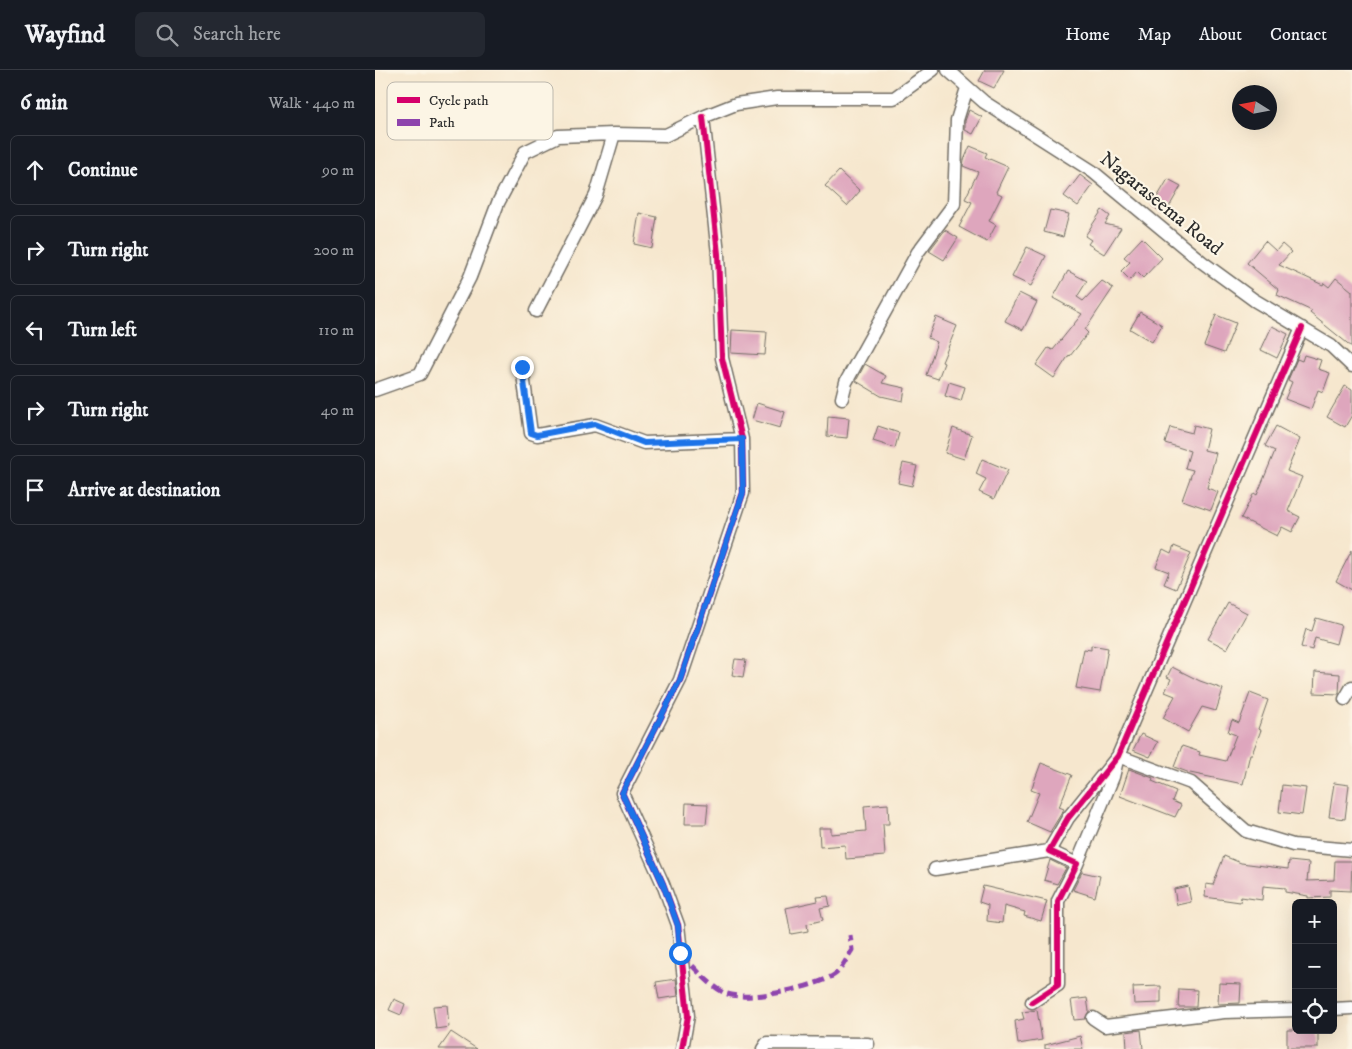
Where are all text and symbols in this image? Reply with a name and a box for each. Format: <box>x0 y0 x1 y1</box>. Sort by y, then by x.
search box <box>135 12 485 57</box>
text: Wayfind <box>25 20 105 50</box>
icon: search <box>153 21 181 49</box>
text: Search here <box>193 23 281 46</box>
text: Home <box>1065 24 1110 46</box>
text: Map <box>1138 24 1171 46</box>
text: About <box>1199 24 1242 46</box>
text: Contact <box>1270 24 1327 46</box>
legend <box>387 82 553 140</box>
north arrow <box>1232 85 1277 130</box>
text: 6 min <box>20 90 68 116</box>
text: Cycle path <box>429 92 489 110</box>
text: Walk · 440 m <box>269 93 355 113</box>
text: Path <box>429 114 456 132</box>
street label: Nagaraseema Road <box>1094 147 1228 261</box>
icon: ahead <box>21 156 49 184</box>
text: Continue <box>68 159 138 182</box>
text: 90 m <box>322 160 354 180</box>
icon: right <box>21 236 49 264</box>
text: Turn right <box>68 239 148 262</box>
text: 200 m <box>313 240 354 260</box>
icon: left <box>21 316 49 344</box>
text: Turn left <box>68 319 137 342</box>
text: 110 m <box>318 320 354 340</box>
route end <box>511 356 534 379</box>
icon: right <box>21 396 49 424</box>
text: Turn right <box>68 399 148 422</box>
text: 40 m <box>321 400 354 420</box>
icon: arrive <box>21 476 49 504</box>
text: Arrive at destination <box>68 479 220 502</box>
map controls <box>1292 899 1337 1034</box>
button: + <box>1292 899 1337 944</box>
route start <box>669 942 692 965</box>
button: − <box>1292 944 1337 989</box>
button: locate <box>1292 989 1337 1034</box>

